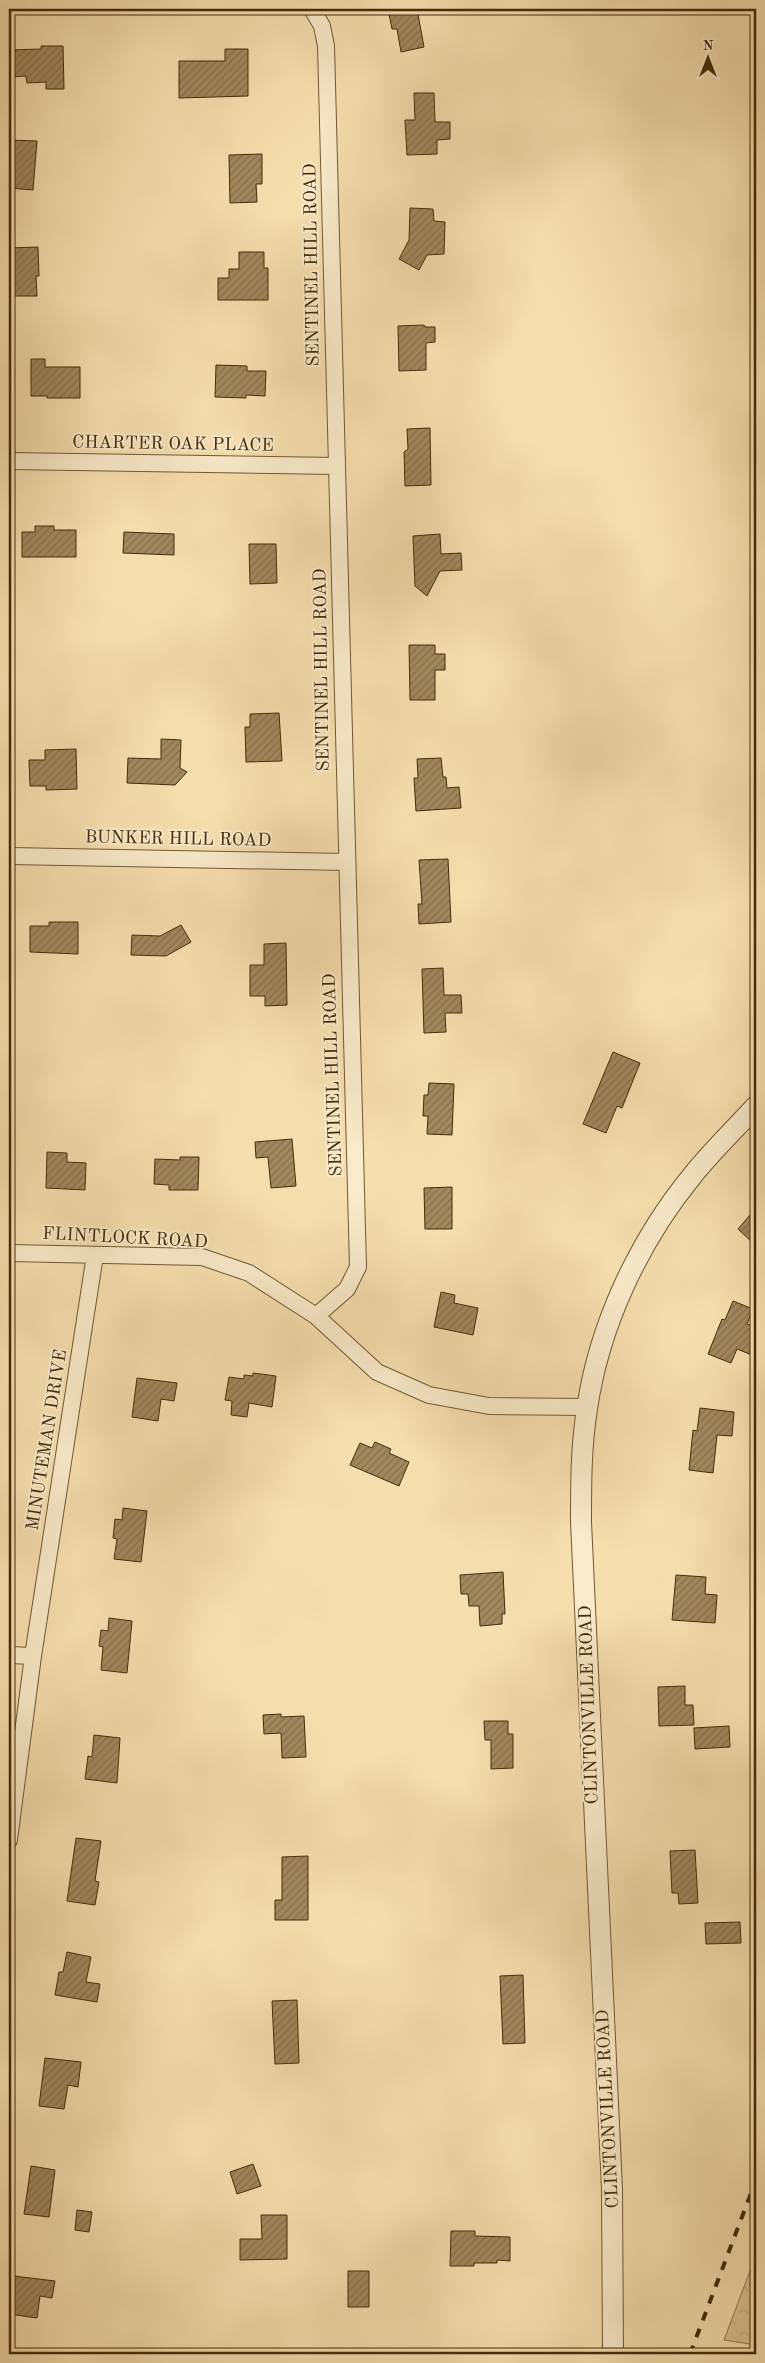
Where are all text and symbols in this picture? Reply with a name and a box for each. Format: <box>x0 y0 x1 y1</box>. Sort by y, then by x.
north arrow <box>682 32 732 82</box>
text: N <box>703 39 714 53</box>
street label: SENTINEL HILL ROAD <box>301 163 323 367</box>
street label: CHARTER OAK PLACE <box>72 433 274 455</box>
street label: SENTINEL HILL ROAD <box>311 568 333 772</box>
street label: BUNKER HILL ROAD <box>85 828 271 850</box>
street label: SENTINEL HILL ROAD <box>320 973 346 1177</box>
street label: FLINTLOCK ROAD <box>42 1225 208 1251</box>
street label: MINUTEMAN DRIVE <box>24 1348 70 1532</box>
street label: CLINTONVILLE ROAD <box>577 1605 601 1805</box>
street label: CLINTONVILLE ROAD <box>594 2009 622 2209</box>

